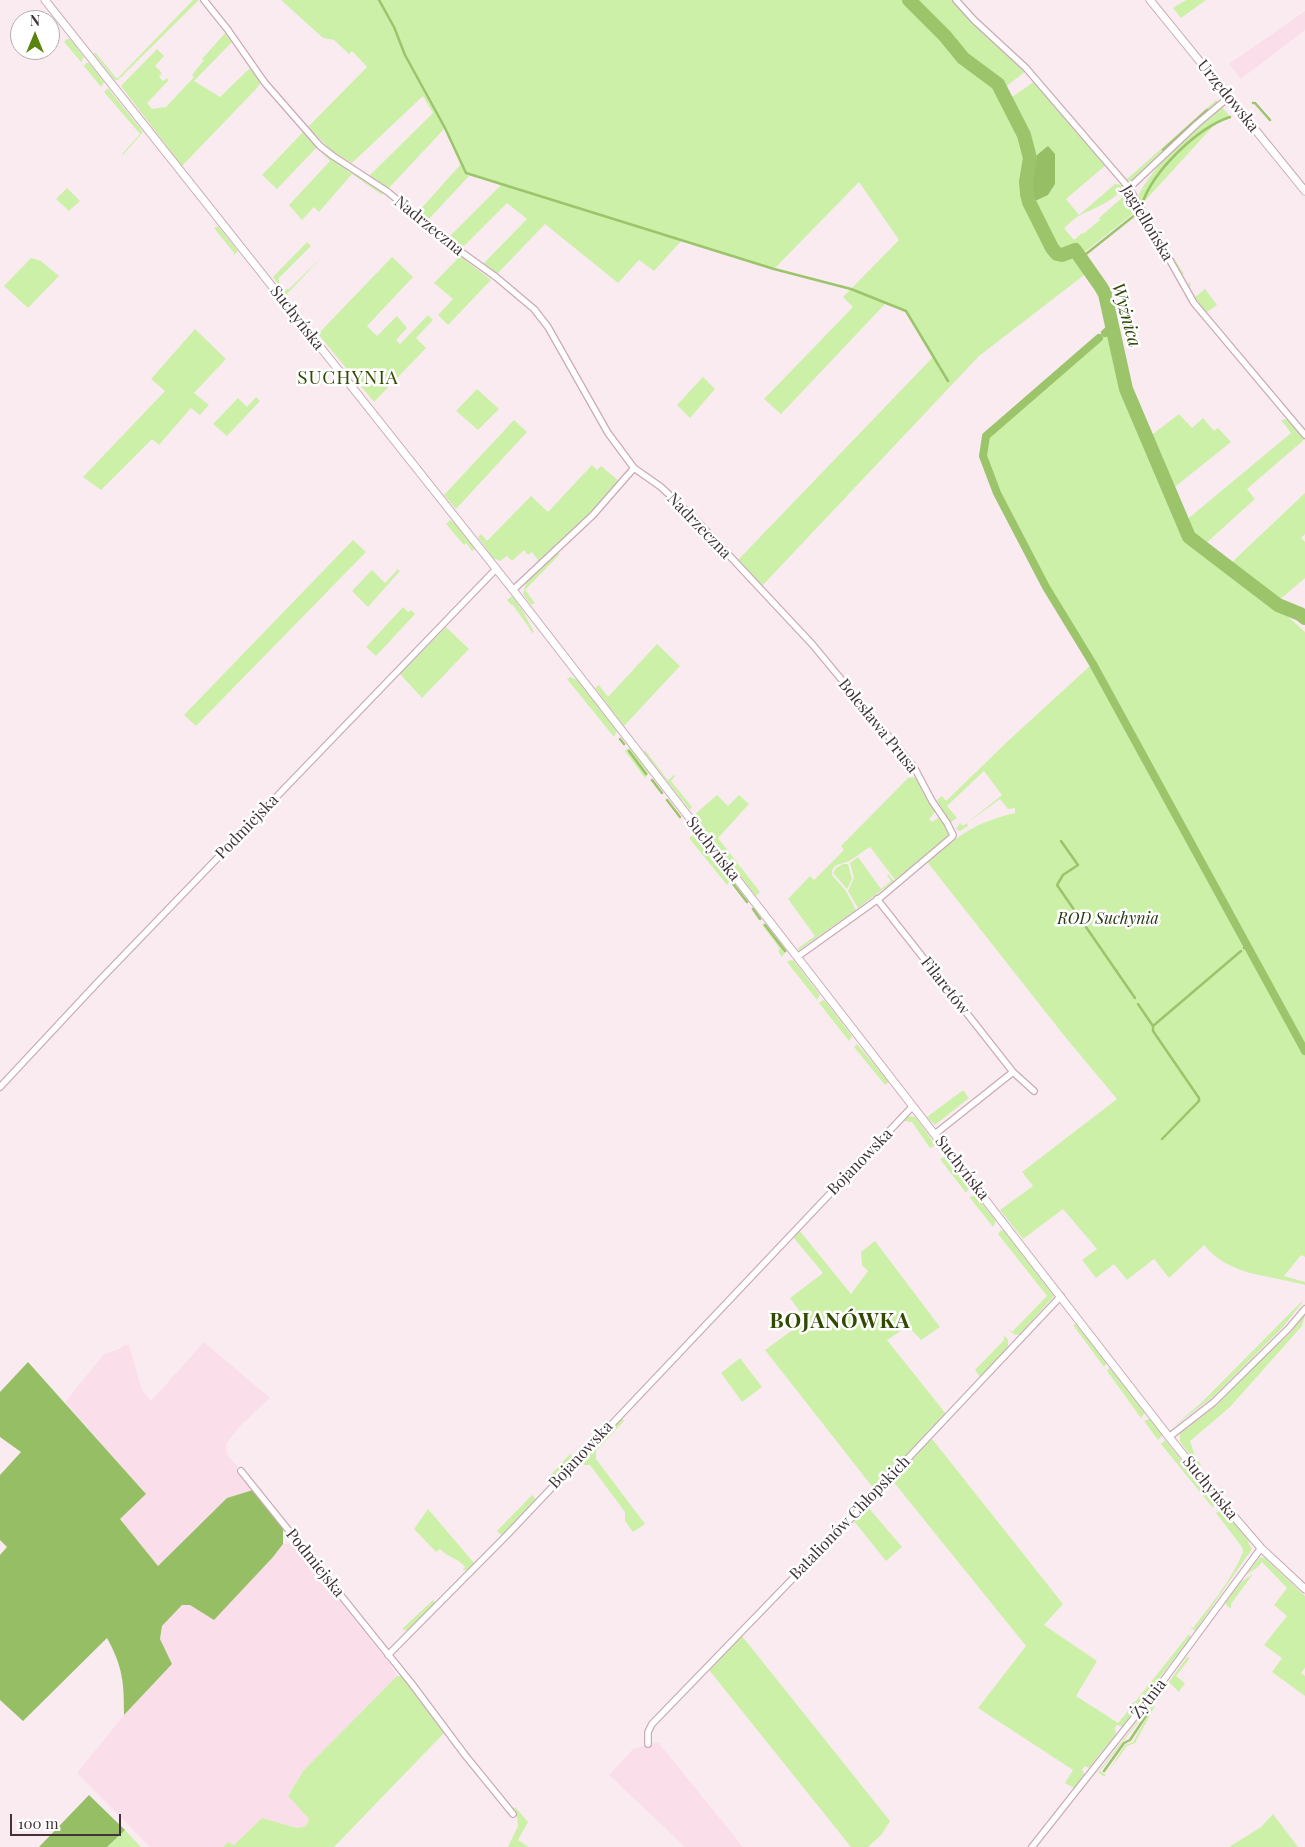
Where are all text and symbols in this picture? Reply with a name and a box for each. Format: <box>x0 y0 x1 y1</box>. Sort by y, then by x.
north arrow <box>10 10 60 60</box>
text: N <box>30 11 40 30</box>
street label: Urzędowska <box>1193 56 1263 136</box>
street label: Jagiellońska <box>1117 182 1177 264</box>
street label: Nadrzeczna <box>390 192 468 260</box>
water label: Wyżnica <box>1107 280 1145 350</box>
street label: Suchyńska <box>266 282 328 354</box>
district label: SUCHYNIA <box>296 367 400 389</box>
street label: Nadrzeczna <box>663 489 735 563</box>
street label: Bolesława Prusa <box>834 675 922 777</box>
street label: Podmiejska <box>212 791 282 863</box>
street label: Suchyńska <box>682 813 744 885</box>
park label: ROD Suchynia <box>1057 909 1159 929</box>
street label: Filaretów <box>917 953 973 1019</box>
street label: Bojanowska <box>824 1125 896 1199</box>
street label: Suchyńska <box>931 1132 993 1204</box>
district label: BOJANÓWKA <box>768 1308 912 1334</box>
street label: Bojanowska <box>545 1417 617 1493</box>
street label: Batalionów Chłopskich <box>786 1452 914 1584</box>
street label: Suchyńska <box>1179 1452 1241 1524</box>
street label: Podmiejska <box>282 1525 348 1601</box>
street label: Żytnia <box>1128 1675 1170 1723</box>
scale bar <box>12 1804 124 1836</box>
text: 100 m <box>18 1813 59 1833</box>

